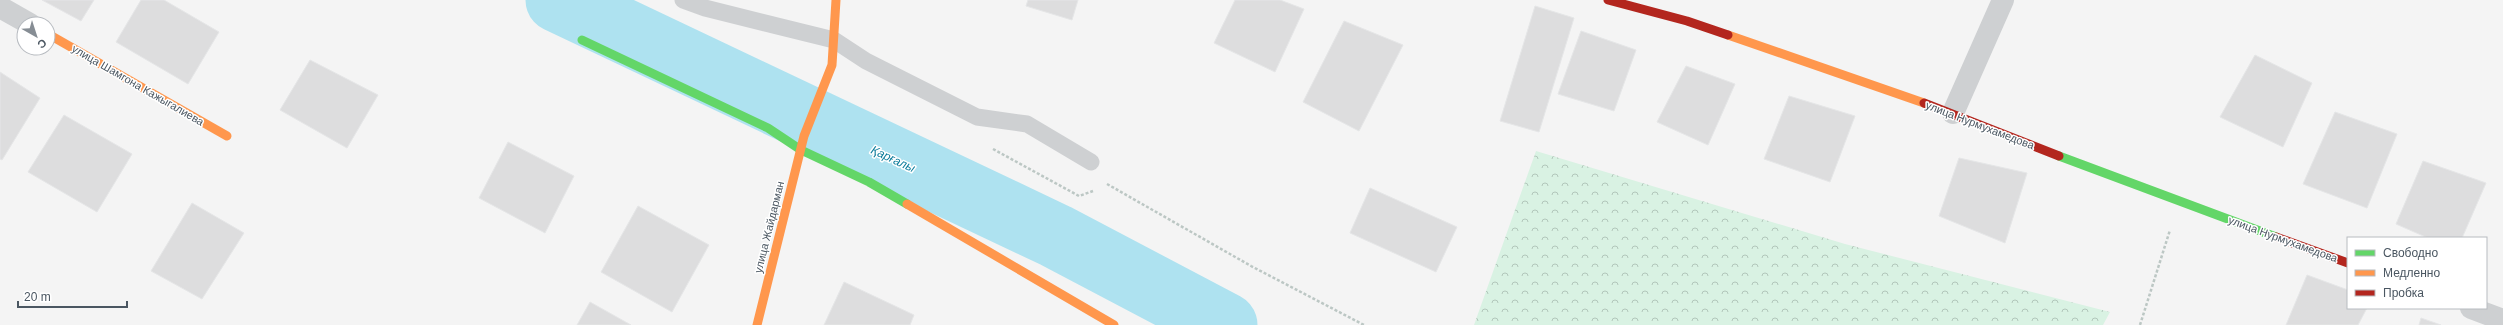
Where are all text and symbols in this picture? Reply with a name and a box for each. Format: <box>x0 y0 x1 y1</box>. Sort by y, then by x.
north arrow <box>16 16 56 56</box>
text: С <box>35 37 49 51</box>
street label: улица Шамгона Кажыгалиева <box>70 42 207 128</box>
street label: улица Нурмухамедова <box>1924 99 2037 152</box>
water label: Қарғалы <box>869 143 917 175</box>
street label: улица Жайдарман <box>752 180 786 274</box>
street label: улица Нурмухамедова <box>2227 214 2340 265</box>
legend <box>2347 237 2487 309</box>
text: Свободно <box>2383 246 2438 260</box>
text: Медленно <box>2383 266 2440 280</box>
scale bar <box>18 283 127 309</box>
text: Пробка <box>2383 286 2424 300</box>
text: 20 m <box>24 290 51 304</box>

